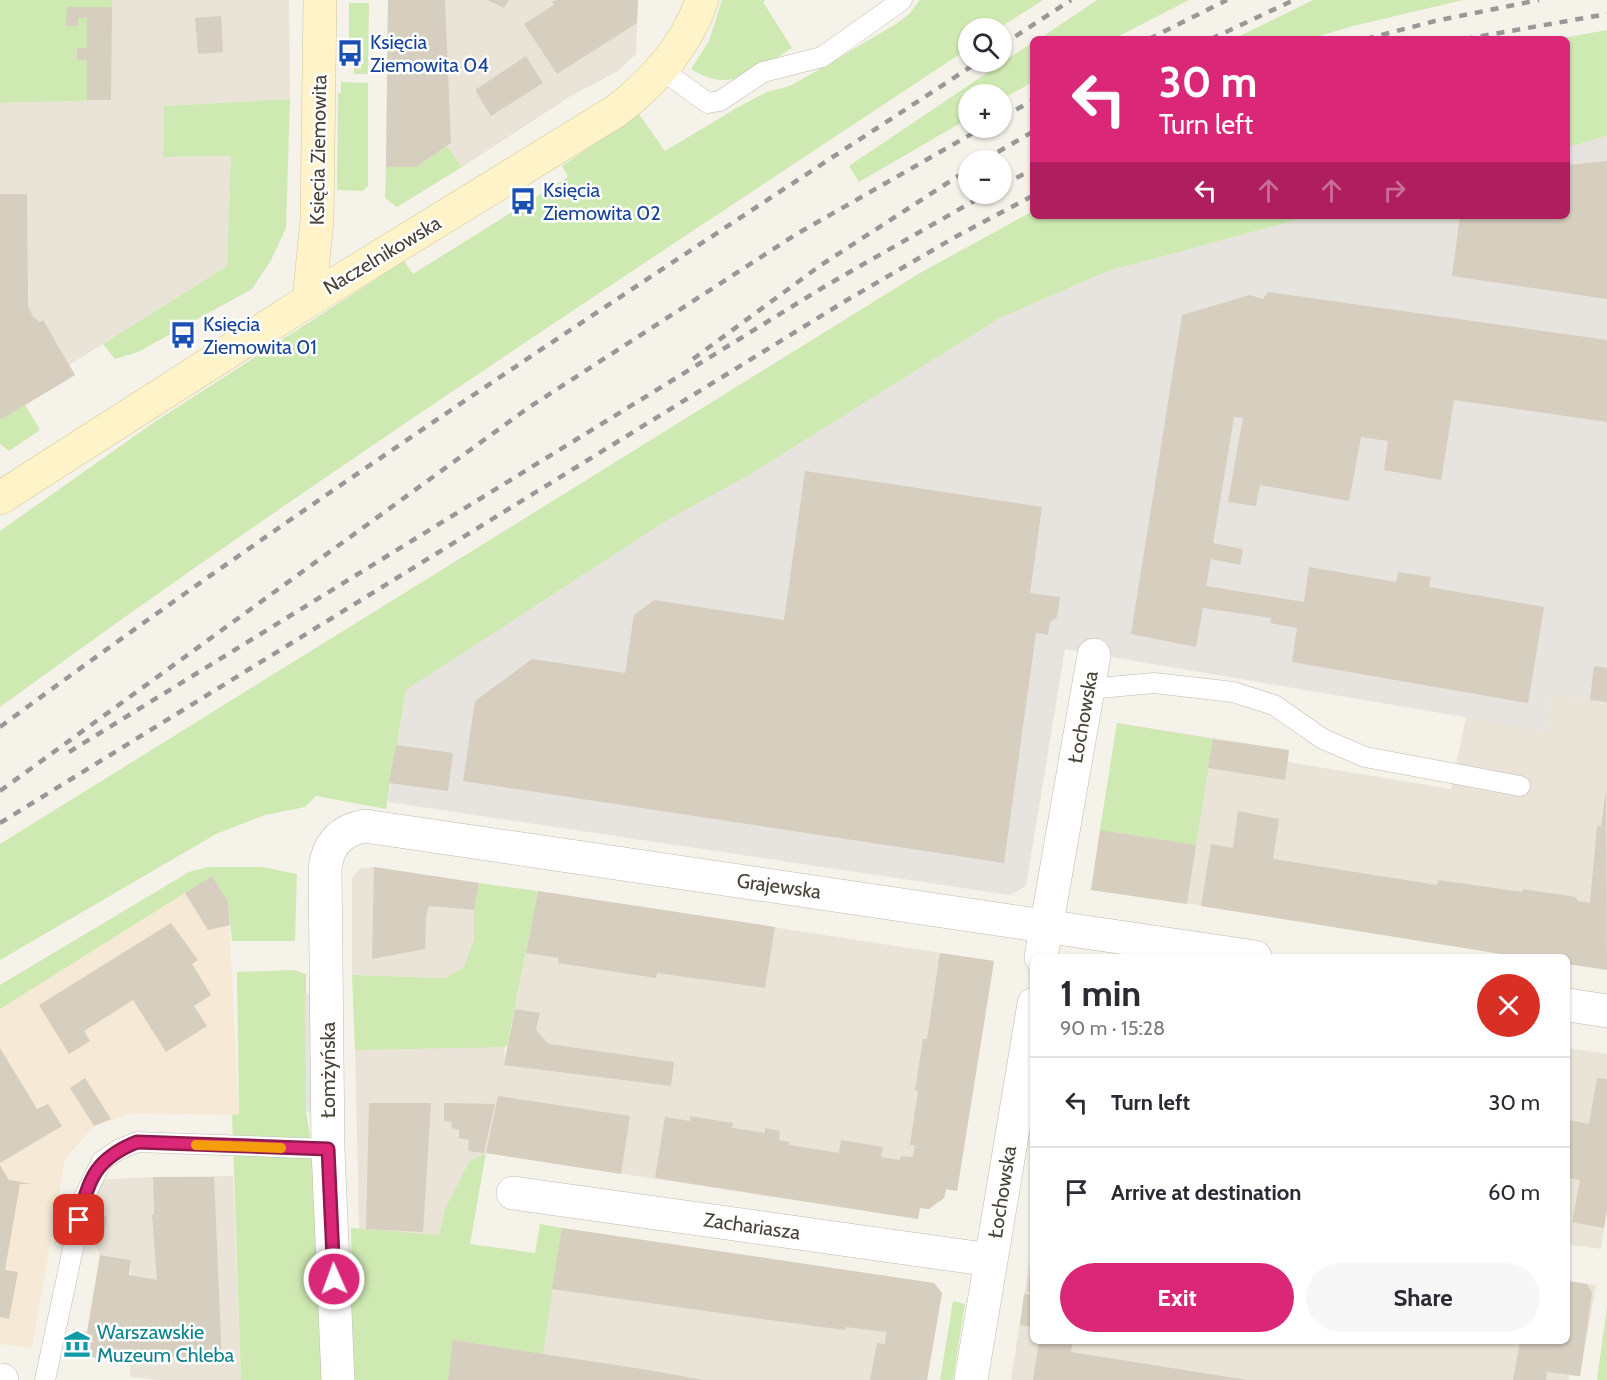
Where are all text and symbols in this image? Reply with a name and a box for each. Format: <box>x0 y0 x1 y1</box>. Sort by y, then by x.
map controls <box>958 18 1012 204</box>
button: search <box>958 18 1012 72</box>
place label: Księcia Ziemowita 04 <box>370 30 489 77</box>
bus stop icon: Księcia Ziemowita 04 <box>335 38 365 68</box>
text: 30 m <box>1159 56 1257 108</box>
icon: left <box>1060 60 1138 138</box>
street label: Księcia Ziemowita <box>305 74 331 225</box>
button: + <box>958 84 1012 138</box>
text: Turn left <box>1159 108 1253 141</box>
button: − <box>958 150 1012 204</box>
icon: left <box>1189 174 1222 207</box>
icon: ahead <box>1252 174 1285 207</box>
icon: ahead <box>1315 174 1348 207</box>
icon: right <box>1378 174 1411 207</box>
place label: Księcia Ziemowita 02 <box>543 178 661 225</box>
bus stop icon: Księcia Ziemowita 02 <box>508 186 538 216</box>
street label: Naczelnikowska <box>319 210 445 299</box>
place label: Księcia Ziemowita 01 <box>203 312 317 359</box>
bus stop icon: Księcia Ziemowita 01 <box>168 320 198 350</box>
street label: Łochowska <box>1063 669 1103 765</box>
street label: Grajewska <box>735 868 823 904</box>
text: 1 min <box>1060 971 1141 1015</box>
button: close <box>1477 974 1540 1037</box>
text: 90 m · 15:28 <box>1060 1016 1165 1040</box>
street label: Łomżyńska <box>316 1022 340 1118</box>
icon: left <box>1060 1086 1093 1119</box>
text: Turn left <box>1111 1089 1190 1116</box>
text: 30 m <box>1488 1089 1540 1116</box>
street label: Łochowska <box>983 1144 1021 1240</box>
icon: arrive <box>1060 1176 1093 1209</box>
text: Arrive at destination <box>1111 1179 1301 1206</box>
text: 60 m <box>1488 1179 1540 1206</box>
pin <box>53 1194 104 1245</box>
icon: arrive <box>62 1203 95 1236</box>
street label: Zachariasza <box>702 1207 802 1245</box>
position arrow <box>302 1247 366 1311</box>
button: Exit <box>1060 1263 1294 1332</box>
button: Share <box>1306 1263 1540 1332</box>
place label: Warszawskie Muzeum Chleba <box>97 1320 235 1367</box>
museum icon: Warszawskie Muzeum Chleba <box>62 1329 92 1359</box>

